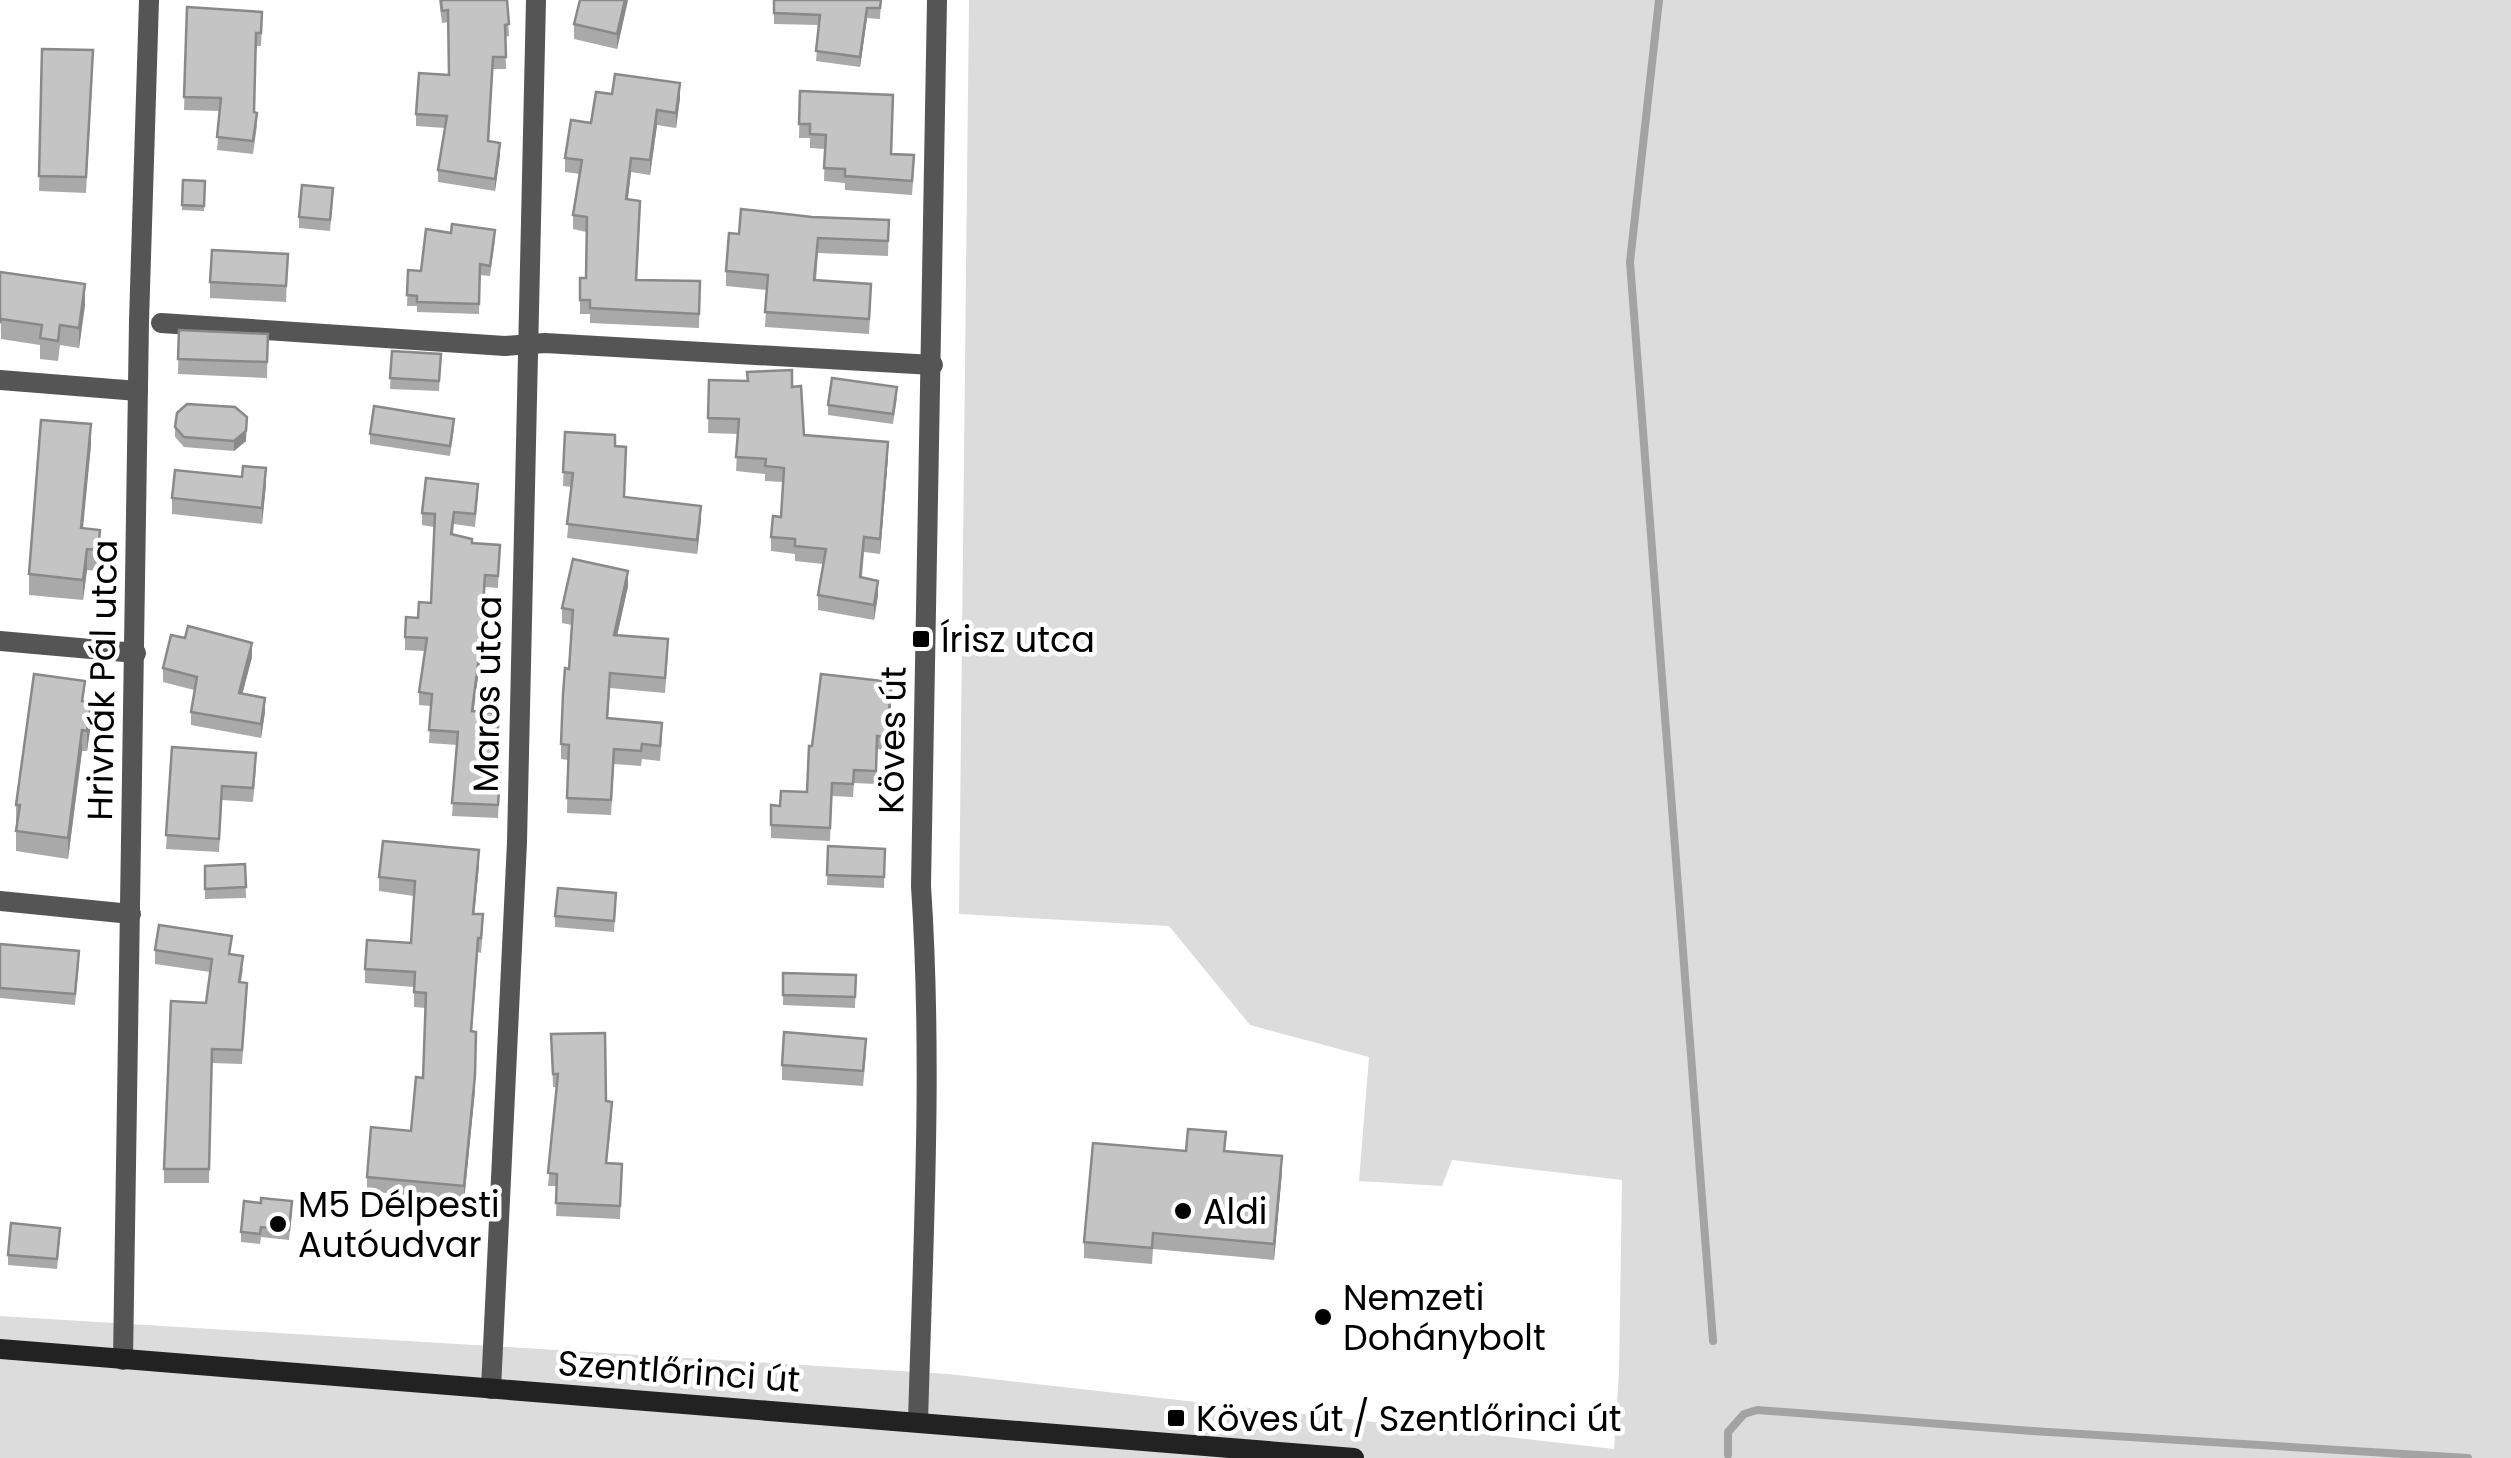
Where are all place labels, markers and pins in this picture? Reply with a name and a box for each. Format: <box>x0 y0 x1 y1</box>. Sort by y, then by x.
place label: Írisz utca <box>941 615 1095 664</box>
marker: Írisz utca <box>910 628 932 650</box>
place label: M5 Délpesti Autóudvar <box>298 1180 500 1269</box>
place label: Aldi <box>1203 1187 1267 1236</box>
marker: Aldi <box>1172 1200 1194 1222</box>
marker: M5 Délpesti Autóudvar <box>267 1213 289 1235</box>
place label: Nemzeti Dohánybolt <box>1343 1273 1546 1362</box>
marker: Nemzeti Dohánybolt <box>1312 1306 1334 1328</box>
place label: Köves út / Szentlőrinci út <box>1196 1394 1622 1443</box>
marker: Köves út / Szentlőrinci út <box>1165 1407 1187 1429</box>

